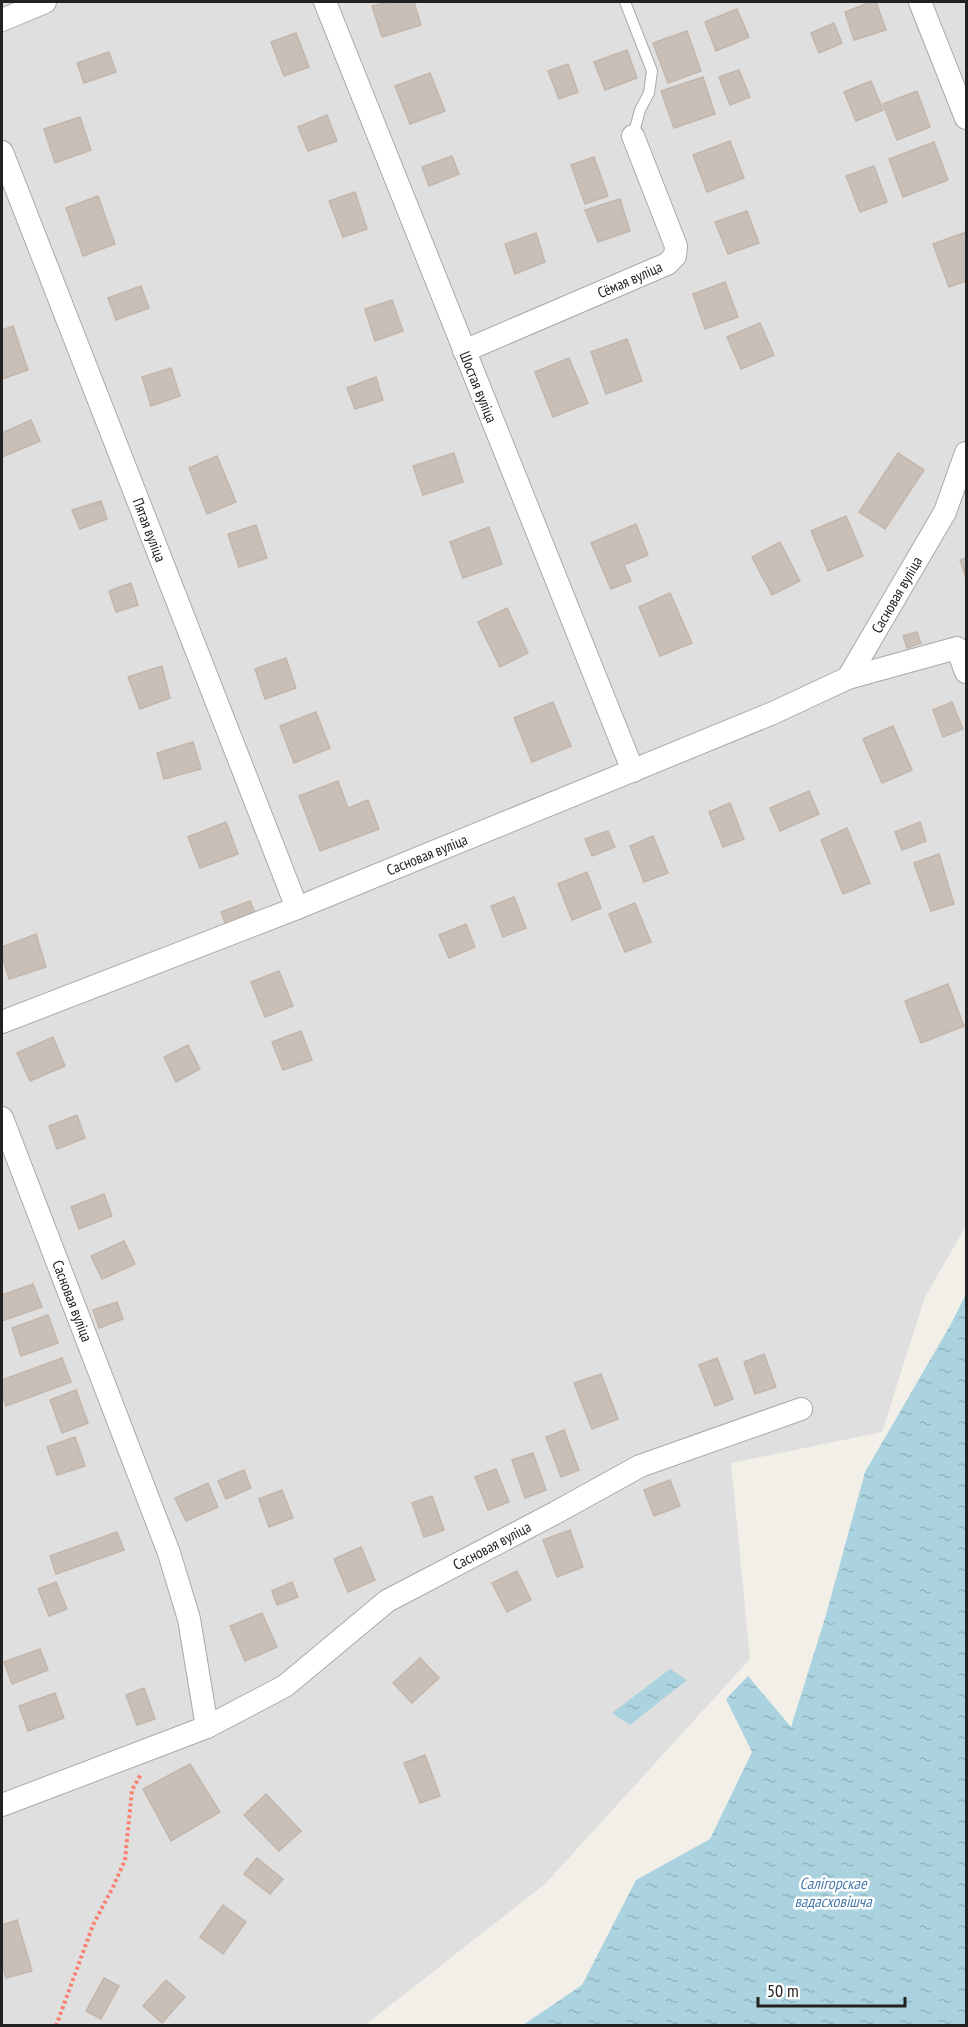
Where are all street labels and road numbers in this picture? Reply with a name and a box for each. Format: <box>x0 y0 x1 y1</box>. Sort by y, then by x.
street label: Сёмая вуліца <box>594 257 665 302</box>
street label: Шостая вуліца <box>456 348 501 425</box>
street label: Пятая вуліца <box>129 495 170 564</box>
street label: Сасновая вуліца <box>867 553 926 637</box>
street label: Сасновая вуліца <box>384 830 470 879</box>
street label: Сасновая вуліца <box>48 1257 97 1344</box>
street label: Сасновая вуліца <box>449 1517 534 1574</box>

